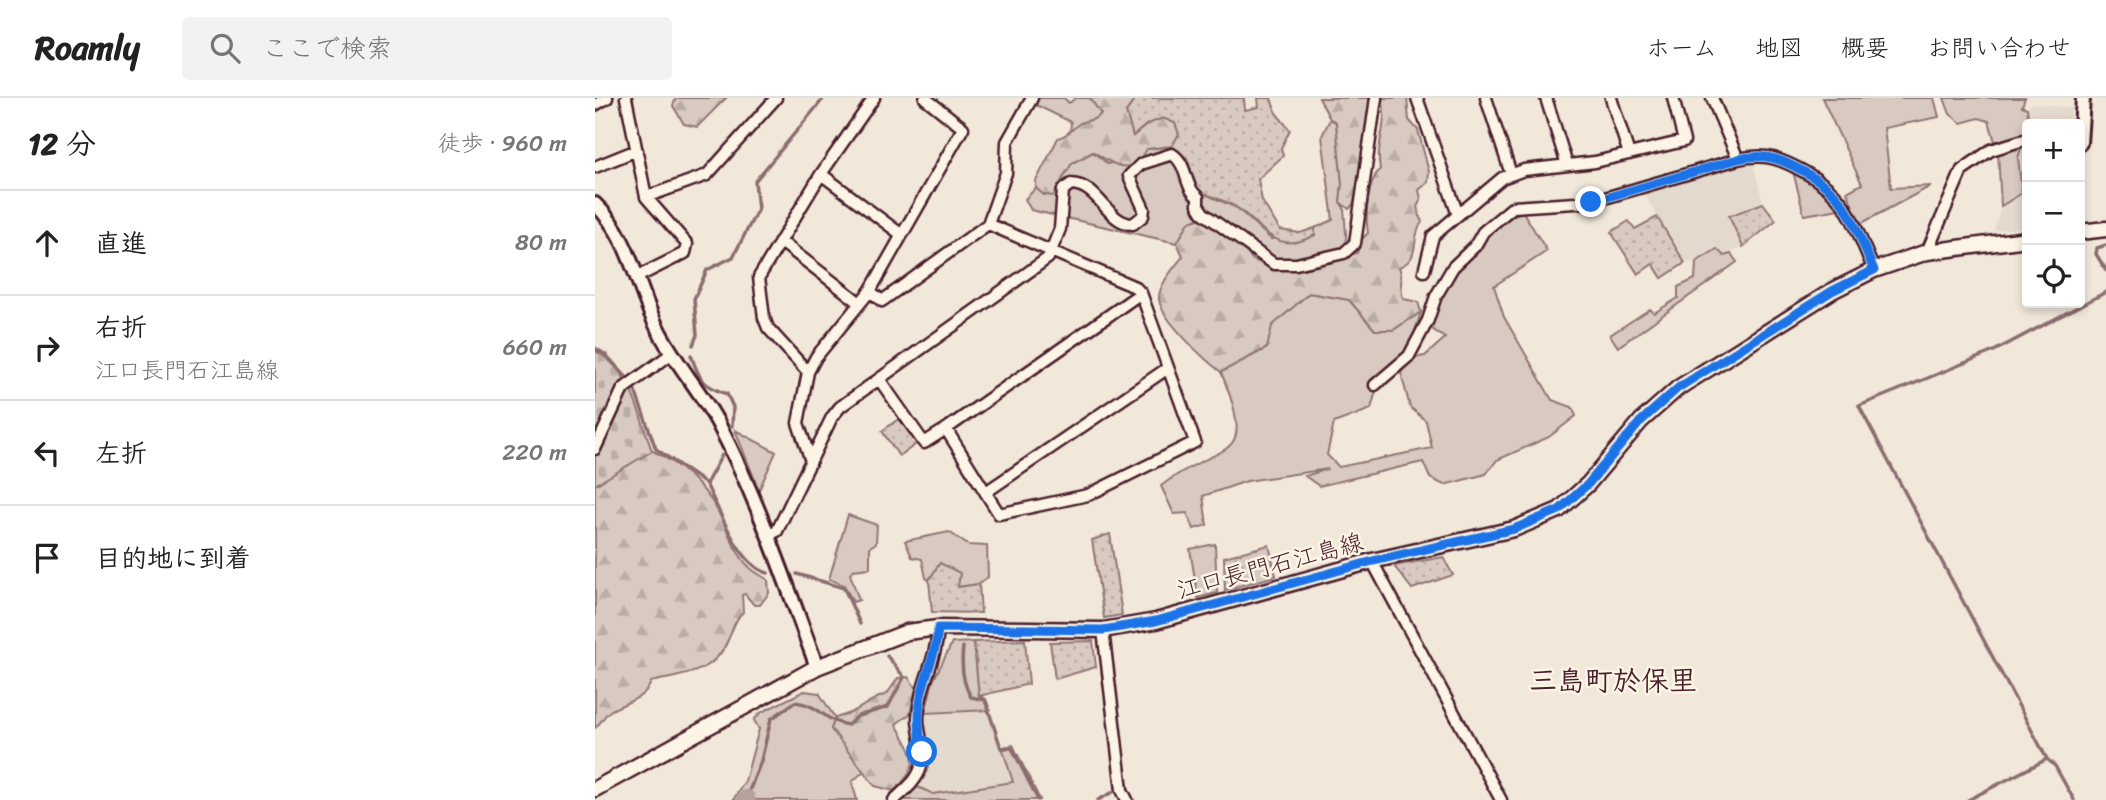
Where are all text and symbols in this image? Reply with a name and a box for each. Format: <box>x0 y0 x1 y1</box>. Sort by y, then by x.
search box <box>182 17 672 80</box>
text: Roamly <box>35 19 140 77</box>
text: ここで検索 <box>262 25 392 71</box>
text: ホーム <box>1646 27 1717 69</box>
text: 地図 <box>1755 27 1803 69</box>
text: 概要 <box>1841 27 1889 69</box>
text: お問い合わせ <box>1927 27 2071 69</box>
icon: search <box>206 29 244 67</box>
text: 12 分 <box>28 117 96 171</box>
map controls <box>2022 119 2085 308</box>
button: + <box>2022 119 2085 182</box>
text: 徒歩 · 960 m <box>438 123 567 164</box>
button: − <box>2022 182 2085 245</box>
route end <box>1575 186 1606 217</box>
text: 直進 <box>95 220 147 266</box>
text: 80 m <box>515 222 567 263</box>
icon: ahead <box>28 224 66 262</box>
button: locate <box>2022 245 2085 308</box>
text: 右折 <box>95 304 147 350</box>
text: 660 m <box>503 327 567 368</box>
icon: right <box>28 329 66 367</box>
text: 江口長門石江島線 <box>95 350 279 391</box>
text: 左折 <box>95 430 147 476</box>
text: 220 m <box>502 432 567 473</box>
icon: left <box>28 434 66 472</box>
street label: 江口長門石江島線 <box>1172 521 1368 611</box>
text: 目的地に到着 <box>95 535 251 581</box>
icon: arrive <box>28 539 66 577</box>
district label: 三島町於保里 <box>1529 656 1697 705</box>
route start <box>906 736 937 767</box>

